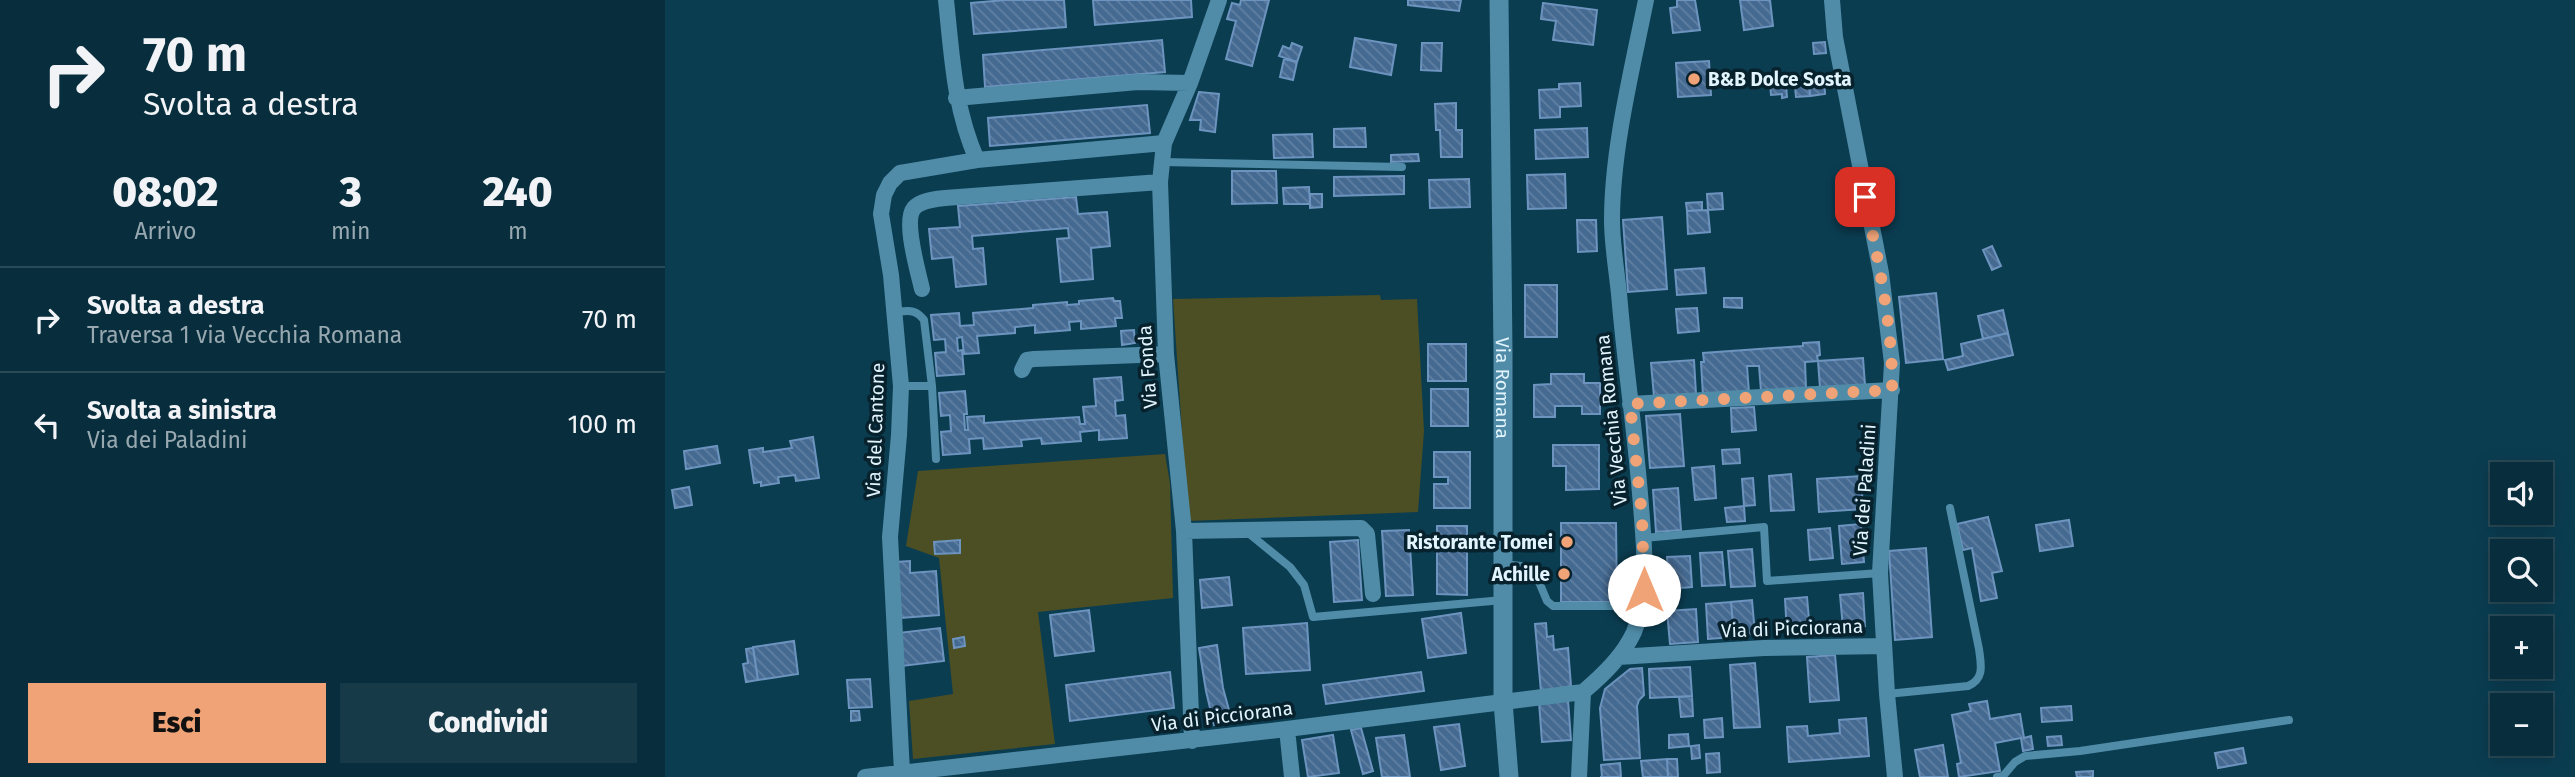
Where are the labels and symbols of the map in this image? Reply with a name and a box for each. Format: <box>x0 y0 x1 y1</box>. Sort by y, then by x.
place label: B&B Dolce Sosta <box>1708 68 1852 91</box>
marker: B&B Dolce Sosta <box>1686 71 1702 87</box>
pin <box>1835 167 1895 227</box>
street label: Via Fonda <box>1133 324 1162 410</box>
street label: Via Vecchia Romana <box>1591 333 1632 507</box>
street label: Via Romana <box>1491 337 1514 439</box>
street label: Via del Cantone <box>862 362 889 498</box>
street label: Via dei Paladini <box>1848 423 1881 557</box>
place label: Ristorante Tomei <box>1406 531 1553 554</box>
marker: Ristorante Tomei <box>1559 534 1575 550</box>
position arrow <box>1607 553 1681 627</box>
place label: Achille <box>1491 563 1550 586</box>
marker: Achille <box>1556 566 1572 582</box>
street label: Via di Picciorana <box>1721 615 1863 642</box>
street label: Via di Picciorana <box>1150 696 1294 737</box>

